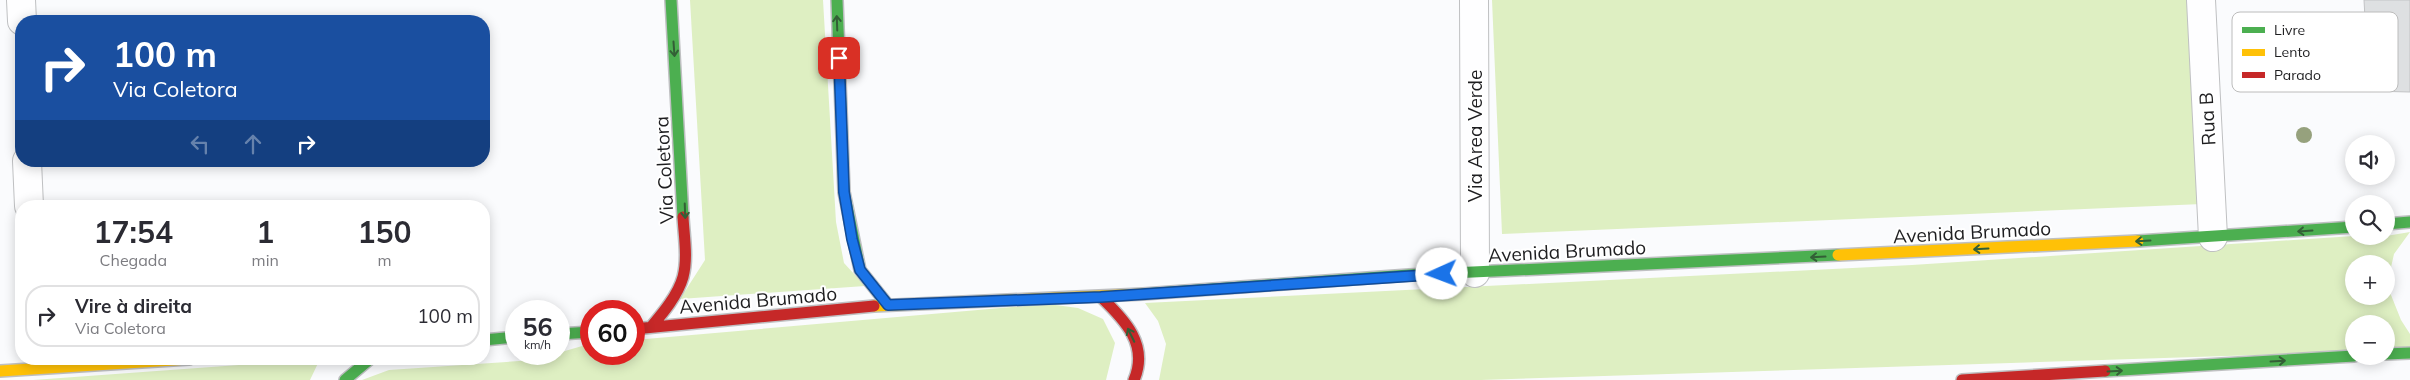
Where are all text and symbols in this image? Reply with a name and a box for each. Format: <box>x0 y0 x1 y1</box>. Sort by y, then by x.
legend <box>2232 12 2398 92</box>
one-way arrow <box>833 15 842 31</box>
text: Livre <box>2274 21 2305 39</box>
text: 100 m <box>113 32 217 76</box>
icon: right <box>30 35 95 100</box>
pin <box>818 37 860 79</box>
one-way arrow <box>670 40 679 56</box>
text: Lento <box>2274 43 2310 61</box>
icon: arrive <box>825 44 853 72</box>
text: Parado <box>2274 66 2321 84</box>
street label: Via Area Verde <box>1463 70 1487 202</box>
text: Via Coletora <box>113 75 238 103</box>
street label: Rua B <box>2194 92 2220 146</box>
street label: Via Coletora <box>649 116 679 224</box>
icon: left <box>186 130 214 158</box>
icon: ahead <box>239 130 267 158</box>
icon: right <box>292 130 320 158</box>
map controls <box>2345 135 2395 365</box>
button: sound <box>2345 135 2395 185</box>
button: search <box>2345 195 2395 245</box>
one-way arrow <box>680 203 689 219</box>
text: 17:54 <box>94 213 173 251</box>
text: 1 <box>256 213 274 251</box>
text: 150 <box>357 213 411 251</box>
street label: Avenida Brumado <box>1892 216 2052 248</box>
one-way arrow <box>2297 226 2313 235</box>
street label: Avenida Brumado <box>1487 235 1647 267</box>
one-way arrow <box>2135 236 2151 245</box>
one-way arrow <box>1973 244 1989 253</box>
position arrow <box>1415 247 1467 299</box>
text: Chegada <box>100 250 167 270</box>
text: min <box>252 250 279 270</box>
text: m <box>377 250 391 270</box>
one-way arrow <box>1811 252 1827 261</box>
button: + <box>2345 255 2395 305</box>
street label: Avenida Brumado <box>678 281 838 319</box>
text: Vire à direita <box>75 294 192 318</box>
speed limit sign: 60 <box>580 300 645 365</box>
icon: right <box>32 302 60 330</box>
text: 100 m <box>417 304 473 328</box>
text: 56 <box>522 311 553 342</box>
button: − <box>2345 315 2395 365</box>
text: Via Coletora <box>75 318 166 338</box>
one-way arrow <box>1126 327 1136 342</box>
text: km/h <box>524 337 551 352</box>
one-way arrow <box>2269 356 2285 365</box>
one-way arrow <box>2107 366 2123 375</box>

